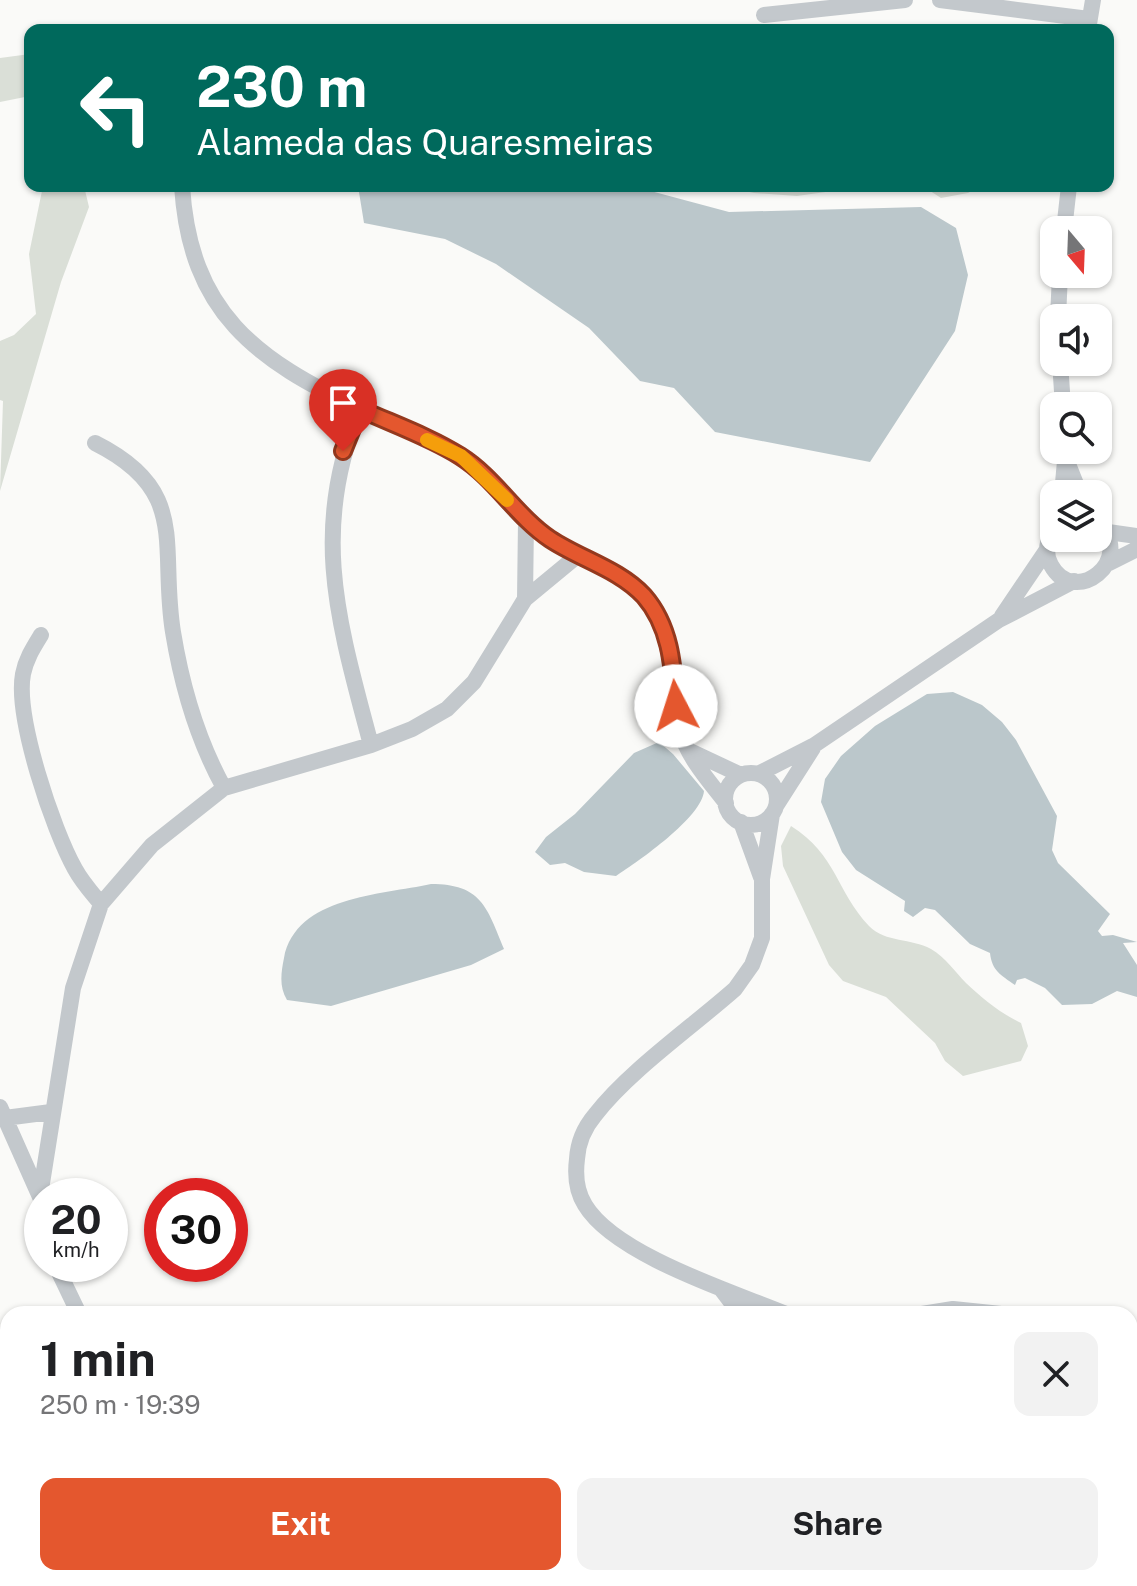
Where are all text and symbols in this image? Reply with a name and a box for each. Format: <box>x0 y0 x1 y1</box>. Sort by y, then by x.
text: 230 m <box>196 54 368 120</box>
icon: left <box>64 56 168 160</box>
text: Alameda das Quaresmeiras <box>196 121 653 163</box>
north arrow <box>1040 216 1112 288</box>
map controls <box>1040 216 1112 552</box>
button: sound <box>1040 304 1112 376</box>
pin <box>309 369 377 451</box>
icon: arrive <box>321 381 365 425</box>
button: search <box>1040 392 1112 464</box>
button: layers <box>1040 480 1112 552</box>
position arrow <box>634 664 718 748</box>
speed limit sign: 30 <box>144 1178 248 1282</box>
text: 20 <box>50 1196 102 1243</box>
text: km/h <box>52 1238 100 1262</box>
text: 1 min <box>40 1330 156 1387</box>
button: close <box>1014 1332 1098 1416</box>
text: 250 m · 19:39 <box>40 1389 200 1420</box>
button: Exit <box>40 1478 561 1570</box>
button: Share <box>577 1478 1098 1570</box>

